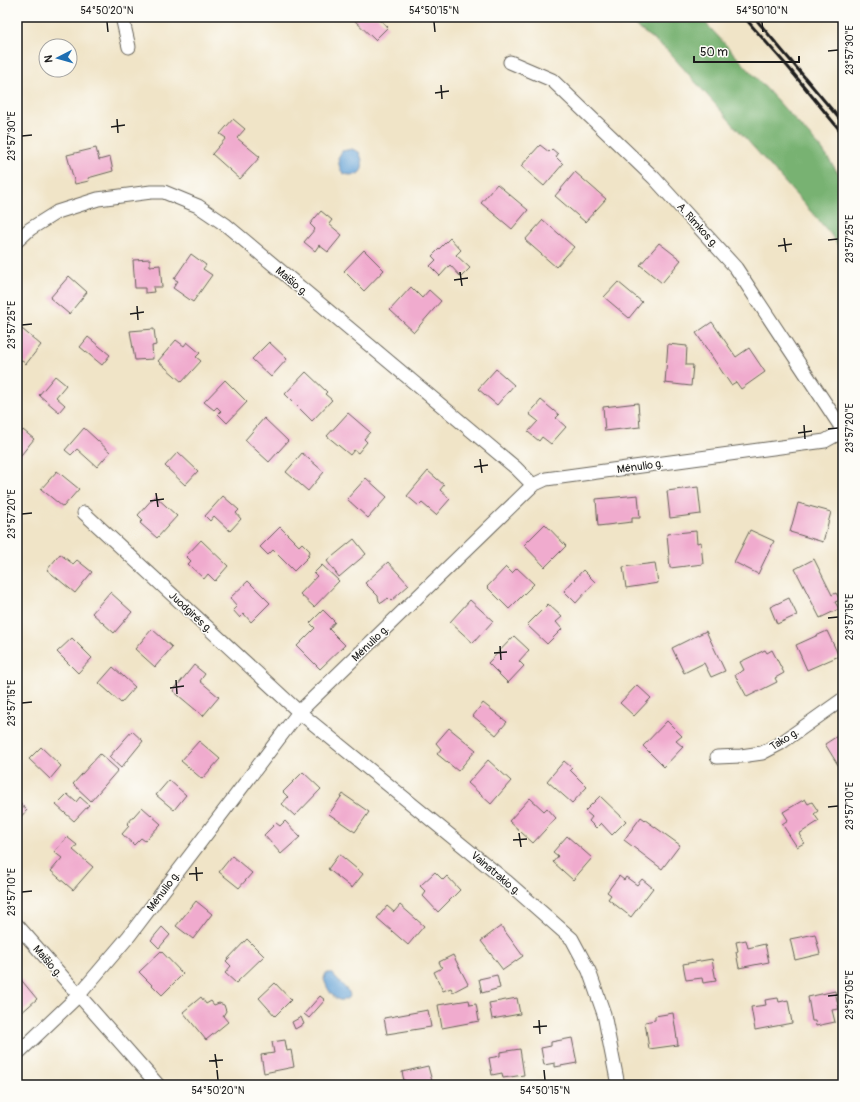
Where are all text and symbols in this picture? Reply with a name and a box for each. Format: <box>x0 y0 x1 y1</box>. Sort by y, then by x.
text: 54°50'20"N <box>80 5 134 17</box>
text: 54°50'15"N <box>409 5 459 17</box>
text: 54°50'10"N <box>736 5 788 17</box>
text: 23°57'30"E <box>844 25 856 75</box>
north arrow <box>38 38 78 78</box>
scale bar <box>694 38 799 64</box>
text: 50 m <box>700 45 728 60</box>
text: N <box>42 54 55 63</box>
text: 23°57'30"E <box>6 111 18 161</box>
street label: A. Rimkos g. <box>674 200 721 250</box>
text: 23°57'25"E <box>844 215 856 263</box>
street label: Maišio g. <box>273 264 310 299</box>
text: 23°57'25"E <box>6 301 18 349</box>
text: 23°57'20"E <box>844 403 856 453</box>
street label: Mėnulio g. <box>616 457 664 476</box>
text: 23°57'20"E <box>6 489 18 539</box>
street label: Juodgirės g. <box>166 589 215 636</box>
text: 23°57'15"E <box>844 594 856 640</box>
street label: Mėnulio g. <box>349 623 392 664</box>
text: 23°57'15"E <box>6 680 18 726</box>
street label: Tako g. <box>768 726 801 753</box>
text: 23°57'10"E <box>844 782 856 830</box>
street label: Vainatrakio g. <box>468 849 523 898</box>
text: 23°57'10"E <box>6 868 18 916</box>
street label: Mėnulio g. <box>144 869 183 914</box>
street label: Maišio g. <box>30 943 65 980</box>
text: 23°57'05"E <box>844 970 856 1020</box>
text: 54°50'20"N <box>191 1085 245 1097</box>
text: 54°50'15"N <box>520 1085 570 1097</box>

